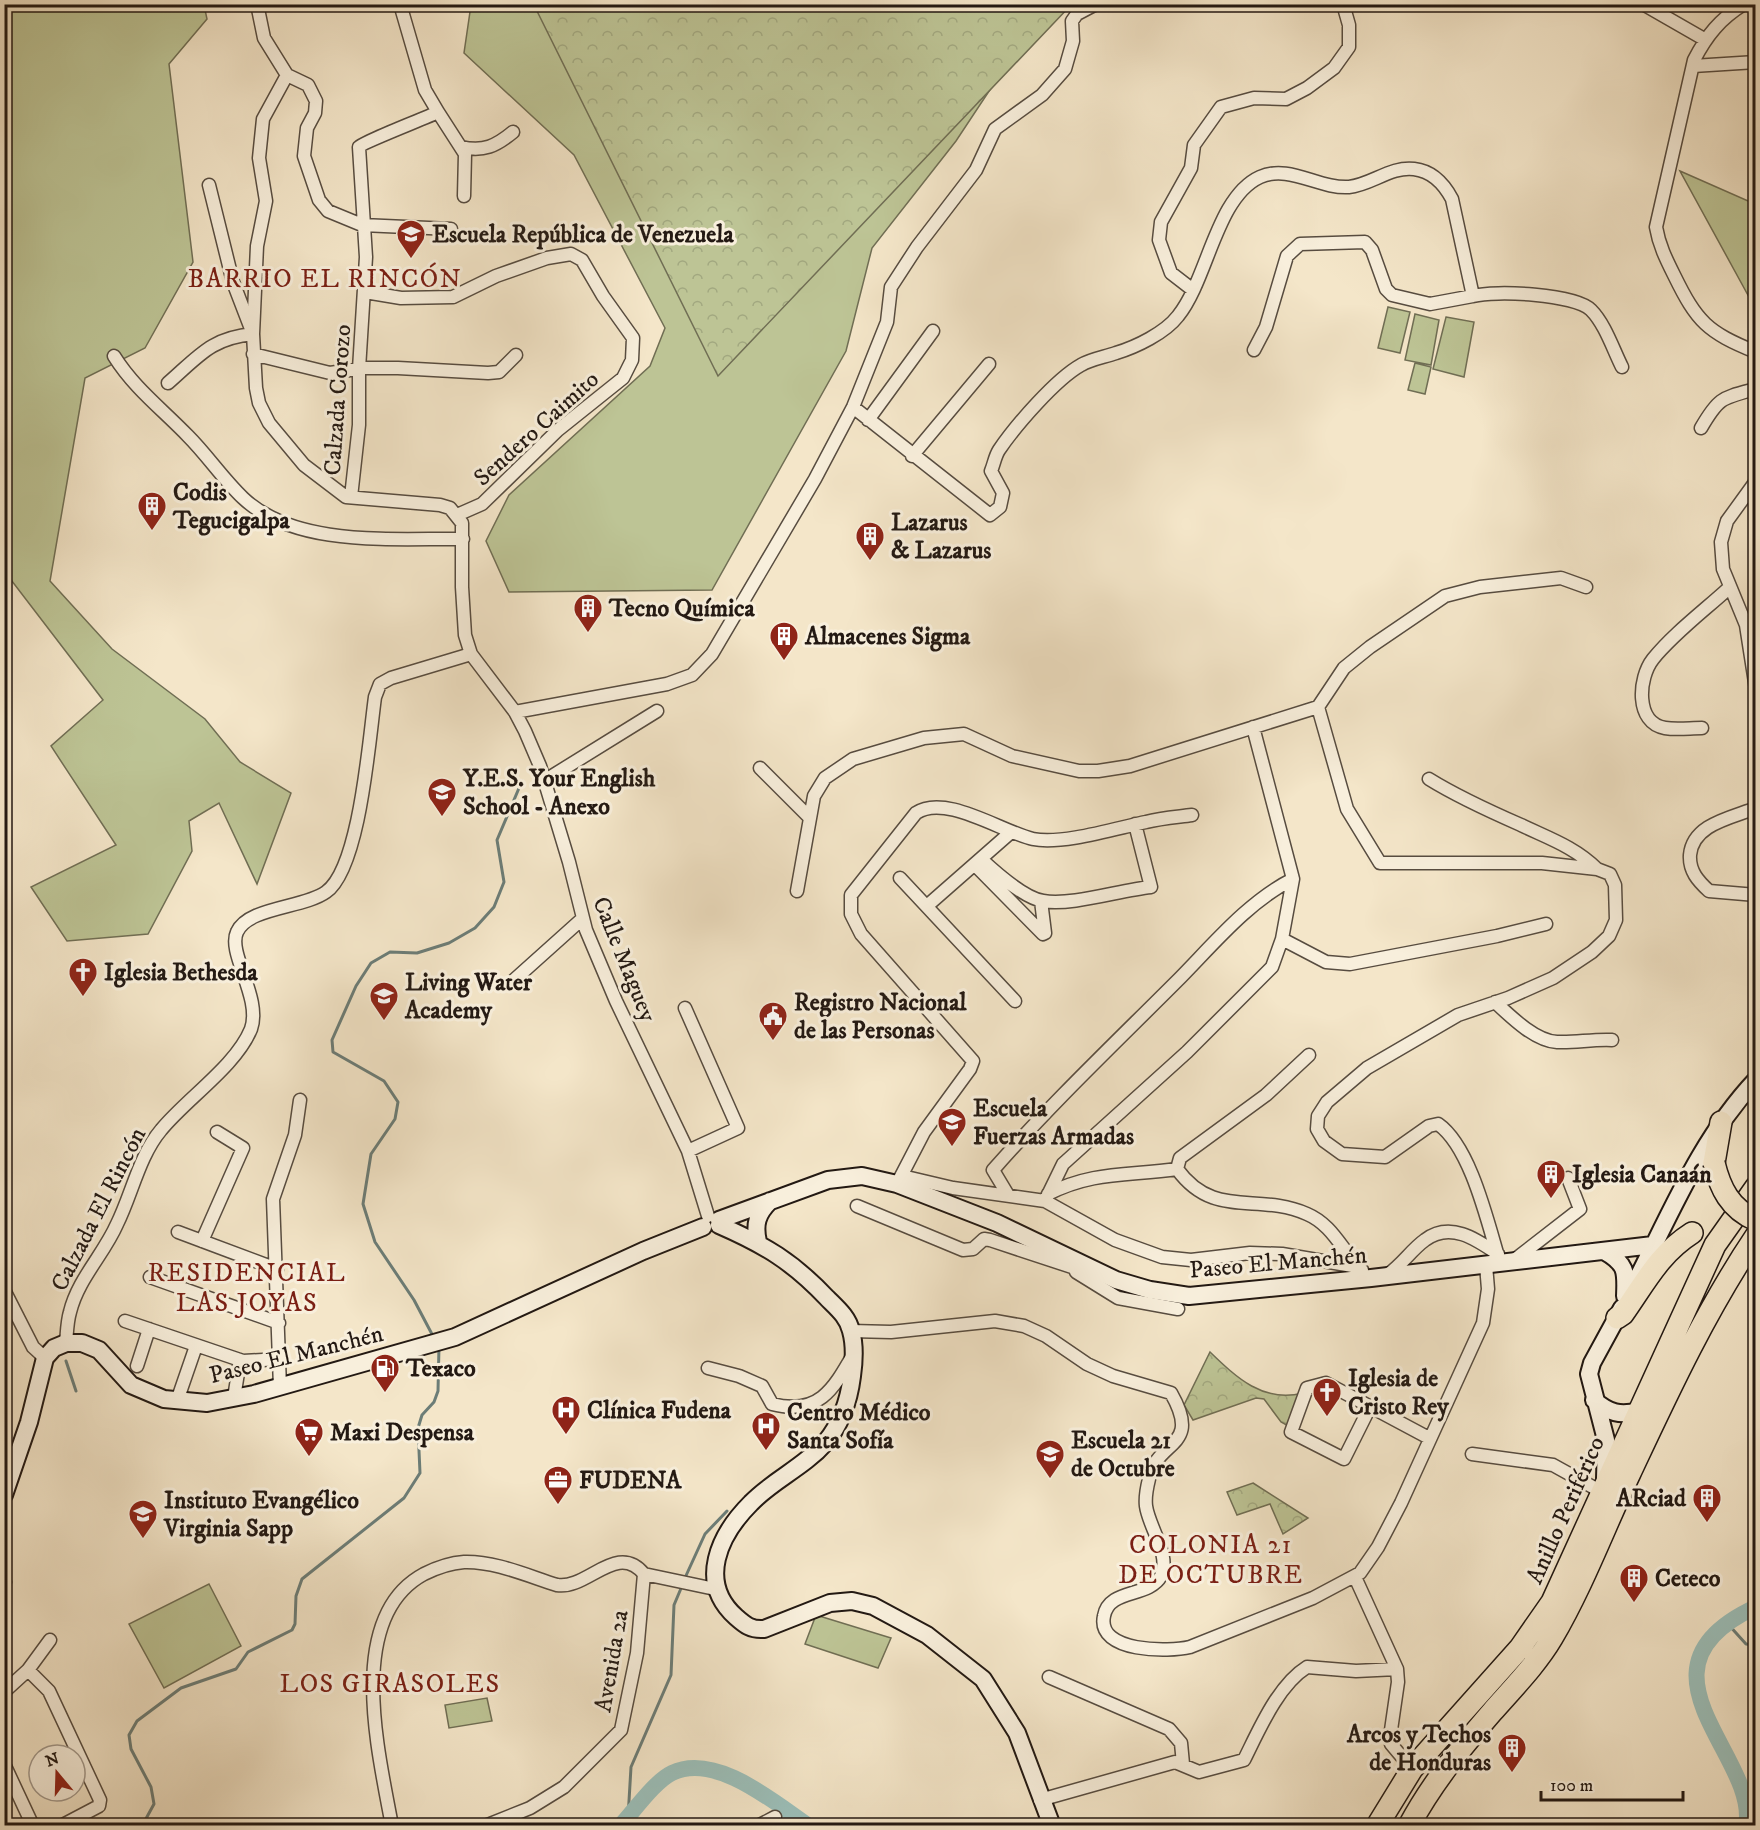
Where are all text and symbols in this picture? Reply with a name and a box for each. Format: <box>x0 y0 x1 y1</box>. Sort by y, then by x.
school or university icon: Escuela República de Venezuela <box>395 218 427 260</box>
place label: Escuela República de Venezuela <box>432 220 734 250</box>
district label: BARRIO EL RINCÓN <box>188 262 462 296</box>
street label: Calzada Corozo <box>318 323 358 477</box>
street label: Sendero Caimito <box>468 365 606 493</box>
place label: Codis Tegucigalpa <box>172 478 291 536</box>
building icon: Codis Tegucigalpa <box>136 490 168 532</box>
place label: Lazarus & Lazarus <box>891 508 991 566</box>
building icon: Lazarus & Lazarus <box>854 520 886 562</box>
building icon: Tecno Química <box>572 592 604 634</box>
place label: Tecno Química <box>608 594 755 624</box>
building icon: Almacenes Sigma <box>768 620 800 662</box>
place label: Almacenes Sigma <box>804 622 971 652</box>
place label: Y.E.S. Your English School - Anexo <box>462 764 656 822</box>
school or university icon: Y.E.S. Your English School - Anexo <box>426 776 458 818</box>
street label: Calle Maguey <box>585 892 663 1027</box>
church icon: Iglesia Bethesda <box>67 956 99 998</box>
place label: Iglesia Bethesda <box>104 958 258 988</box>
place label: Living Water Academy <box>404 968 533 1026</box>
school or university icon: Living Water Academy <box>368 980 400 1022</box>
place label: Registro Nacional de las Personas <box>794 988 967 1046</box>
public building icon: Registro Nacional de las Personas <box>757 1000 789 1042</box>
place label: Escuela Fuerzas Armadas <box>973 1094 1134 1152</box>
school or university icon: Escuela Fuerzas Armadas <box>936 1106 968 1148</box>
street label: Calzada El Rincón <box>45 1122 153 1296</box>
building icon: Iglesia Canaán <box>1535 1158 1567 1200</box>
place label: Iglesia Canaán <box>1572 1160 1712 1190</box>
street label: Paseo El Manchén <box>1188 1240 1369 1286</box>
district label: RESIDENCIAL LAS JOYAS <box>148 1257 346 1320</box>
street label: Paseo El Manchén <box>206 1319 387 1391</box>
fuel station icon: Texaco <box>369 1352 401 1394</box>
place label: Texaco <box>405 1354 476 1384</box>
place label: Iglesia de Cristo Rey <box>1348 1364 1449 1422</box>
church icon: Iglesia de Cristo Rey <box>1311 1376 1343 1418</box>
hospital icon: Clínica Fudena <box>550 1394 582 1436</box>
place label: Clínica Fudena <box>587 1396 732 1426</box>
place label: Centro Médico Santa Sofía <box>787 1398 931 1456</box>
hospital icon: Centro Médico Santa Sofía <box>750 1410 782 1452</box>
supermarket icon: Maxi Despensa <box>293 1416 325 1458</box>
place label: Maxi Despensa <box>330 1418 475 1448</box>
place label: Escuela 21 de Octubre <box>1071 1426 1175 1484</box>
street label: Anillo Periférico <box>1520 1432 1612 1589</box>
school or university icon: Escuela 21 de Octubre <box>1034 1438 1066 1480</box>
office icon: FUDENA <box>542 1464 574 1506</box>
place label: FUDENA <box>579 1466 682 1496</box>
building icon: ARciad <box>1691 1482 1723 1524</box>
place label: ARciad <box>1615 1484 1687 1514</box>
place label: Instituto Evangélico Virginia Sapp <box>163 1486 359 1544</box>
school or university icon: Instituto Evangélico Virginia Sapp <box>127 1498 159 1540</box>
district label: COLONIA 21 DE OCTUBRE <box>1118 1529 1304 1592</box>
building icon: Ceteco <box>1618 1562 1650 1604</box>
place label: Ceteco <box>1655 1564 1721 1594</box>
street label: Avenida 2a <box>588 1607 636 1715</box>
district label: LOS GIRASOLES <box>279 1668 501 1701</box>
place label: Arcos y Techos de Honduras <box>1346 1720 1491 1778</box>
building icon: Arcos y Techos de Honduras <box>1496 1732 1528 1774</box>
north arrow <box>27 1743 87 1803</box>
text: N <box>43 1748 62 1771</box>
scale bar <box>1541 1764 1684 1802</box>
text: 100 m <box>1550 1775 1593 1797</box>

